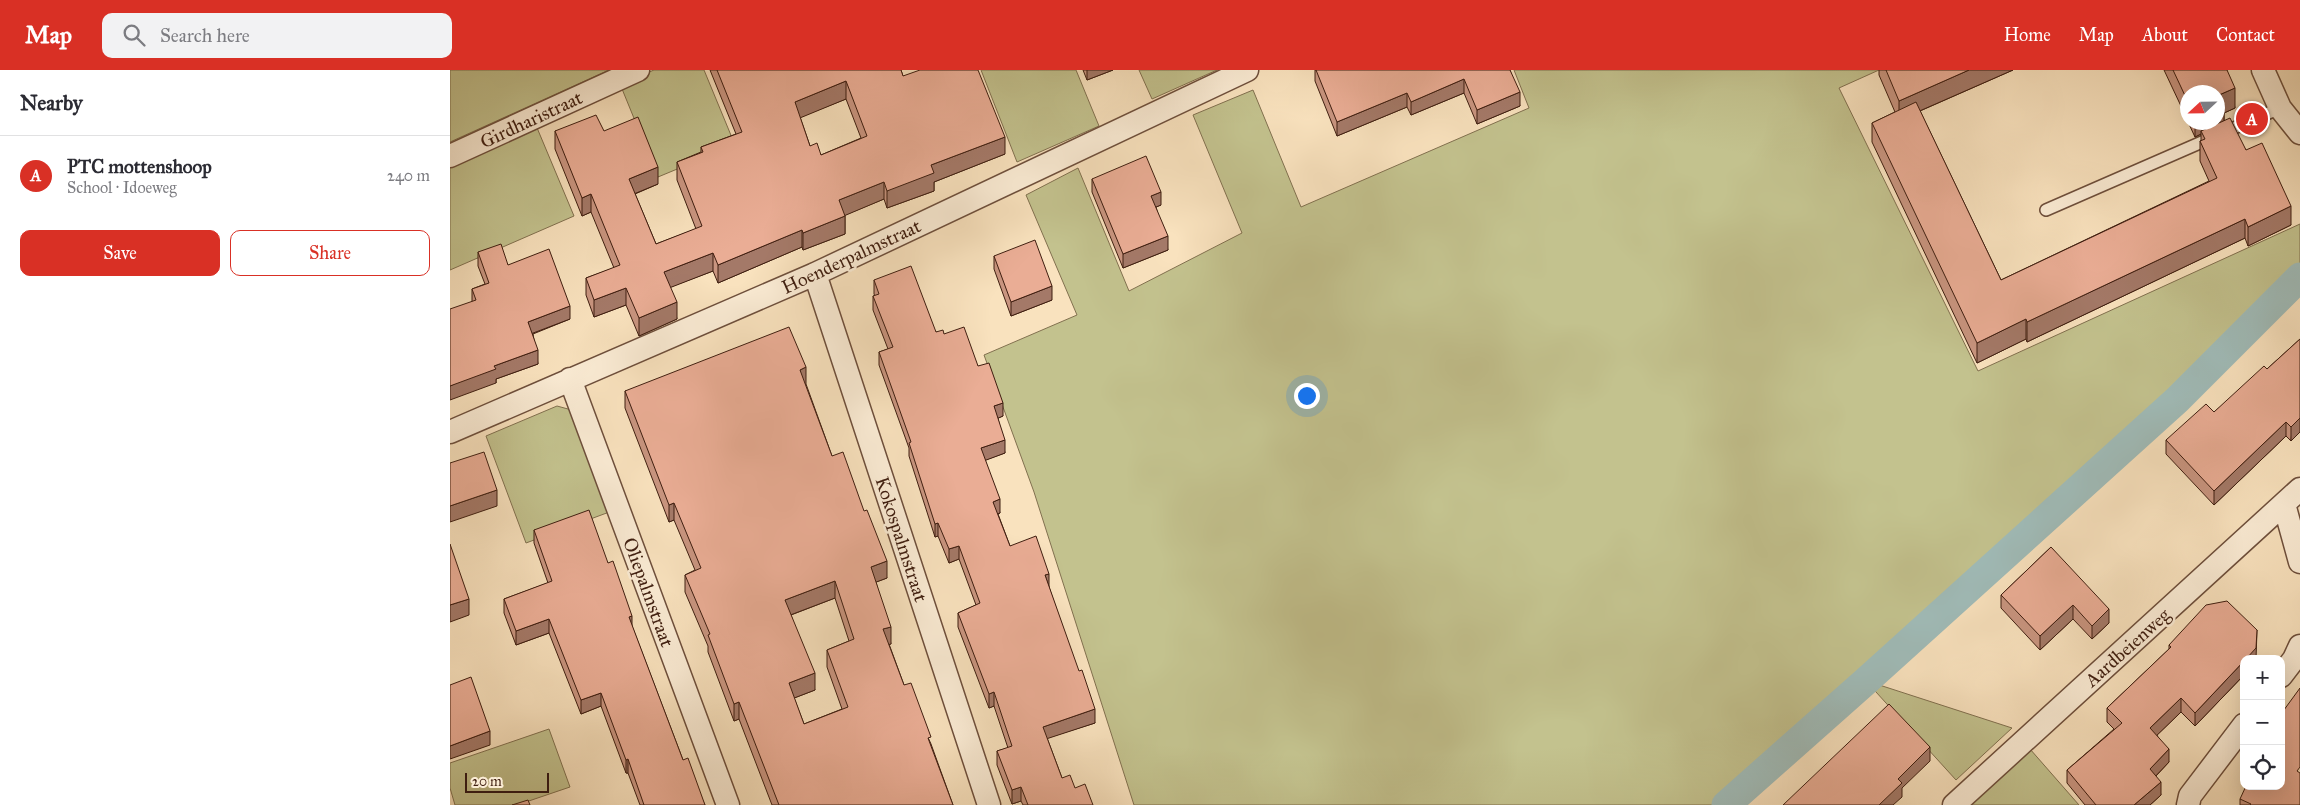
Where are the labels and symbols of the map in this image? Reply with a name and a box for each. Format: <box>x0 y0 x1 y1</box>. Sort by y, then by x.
north arrow <box>2180 85 2225 130</box>
street label: Girdharistraat <box>476 86 586 153</box>
pin: A <box>2236 100 2268 138</box>
street label: Hoenderpalmstraat <box>778 214 925 299</box>
your location <box>1294 383 1320 409</box>
street label: Kokospalmstraat <box>870 474 933 605</box>
street label: Oliepalmstraat <box>618 534 679 650</box>
street label: Aardbeienweg <box>2079 603 2175 693</box>
scale bar <box>465 770 549 793</box>

